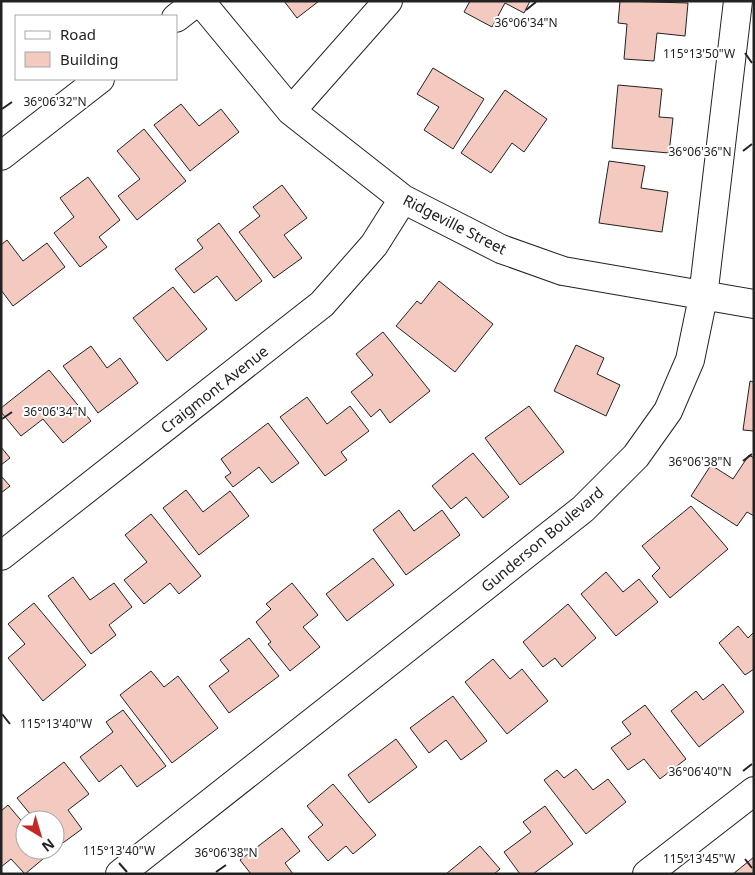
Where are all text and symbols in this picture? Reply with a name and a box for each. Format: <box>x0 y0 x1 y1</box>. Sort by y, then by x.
text: 36°06'34"N <box>494 14 558 31</box>
legend <box>15 15 178 80</box>
text: Road <box>60 24 96 44</box>
text: 115°13'50"W <box>663 45 735 62</box>
text: Building <box>60 49 118 69</box>
text: 36°06'32"N <box>23 93 87 110</box>
text: 36°06'36"N <box>668 143 732 160</box>
street label: Ridgeville Street <box>400 189 511 259</box>
street label: Craigmont Avenue <box>156 341 272 437</box>
text: 36°06'34"N <box>23 403 87 420</box>
text: 36°06'38"N <box>668 453 732 470</box>
street label: Gunderson Boulevard <box>477 482 607 596</box>
text: 115°13'40"W <box>20 715 92 732</box>
text: 36°06'40"N <box>668 763 732 780</box>
north arrow <box>15 810 65 860</box>
text: N <box>38 835 59 857</box>
text: 115°13'40"W <box>83 842 155 859</box>
text: 36°06'38"N <box>194 844 258 861</box>
text: 115°13'45"W <box>663 850 735 867</box>

